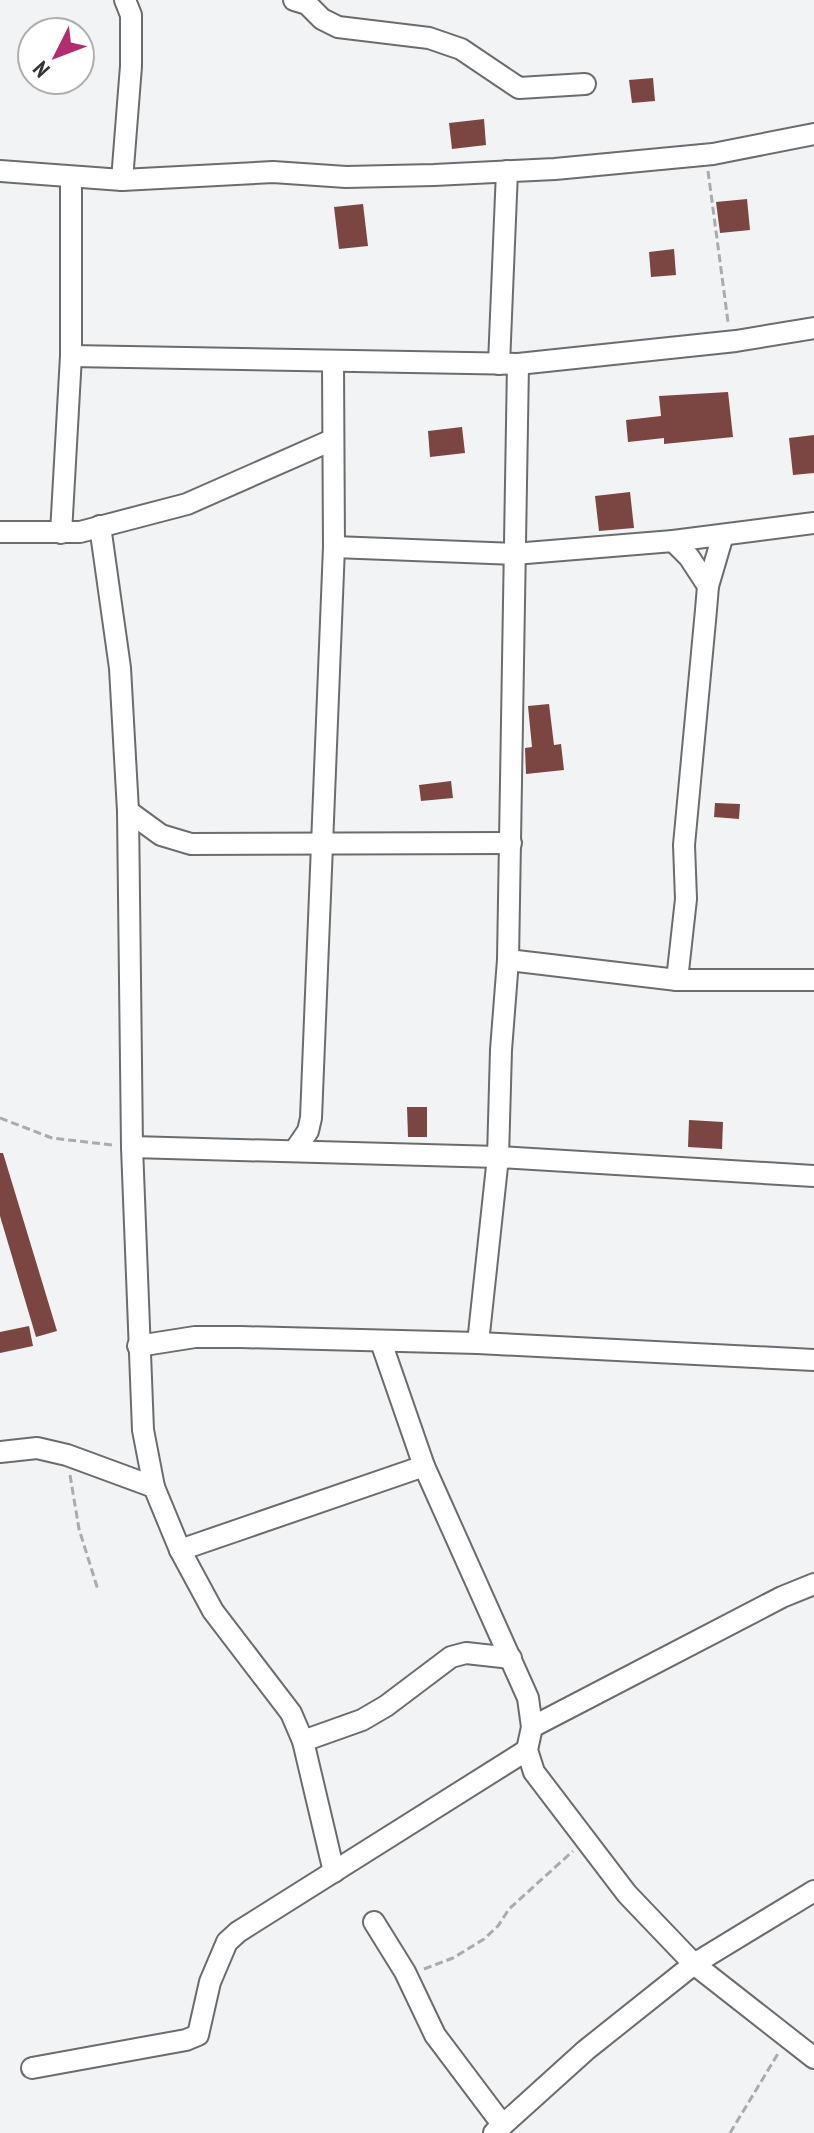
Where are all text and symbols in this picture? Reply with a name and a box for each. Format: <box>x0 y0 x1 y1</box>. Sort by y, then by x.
north arrow <box>16 16 96 96</box>
text: N <box>27 56 56 83</box>

